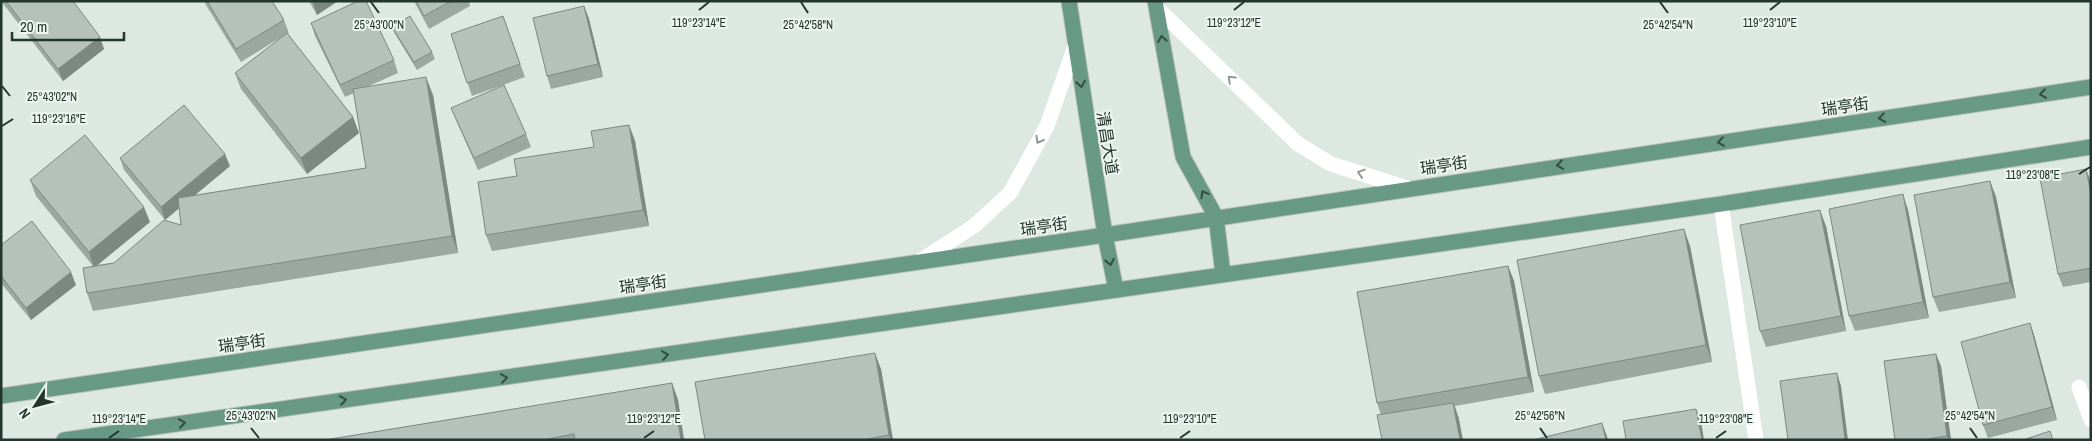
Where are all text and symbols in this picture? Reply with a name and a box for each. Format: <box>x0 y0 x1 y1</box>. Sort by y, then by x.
scale bar <box>12 10 125 42</box>
text: 119°23'14"E <box>672 15 726 31</box>
text: 119°23'12"E <box>1207 15 1261 31</box>
text: 119°23'10"E <box>1743 15 1797 31</box>
text: 20 m <box>20 16 47 37</box>
text: 25°43'00"N <box>354 17 404 33</box>
text: 25°42'58"N <box>783 17 833 33</box>
text: 25°42'54"N <box>1643 17 1693 33</box>
one-way arrow <box>1157 34 1167 43</box>
one-way arrow <box>1228 76 1237 85</box>
one-way arrow <box>1076 80 1086 88</box>
one-way arrow <box>2038 88 2046 99</box>
text: 25°43'02"N <box>27 89 77 105</box>
street label: 瑞亭街 <box>1820 92 1870 120</box>
street label: 清昌大道 <box>1092 110 1124 176</box>
text: 119°23'16"E <box>32 111 86 127</box>
one-way arrow <box>1877 112 1886 122</box>
one-way arrow <box>1035 135 1045 144</box>
one-way arrow <box>1717 136 1725 146</box>
street label: 瑞亭街 <box>1419 151 1469 179</box>
one-way arrow <box>1556 160 1565 170</box>
text: 119°23'08"E <box>2006 167 2060 183</box>
one-way arrow <box>1357 169 1365 179</box>
one-way arrow <box>1200 190 1210 199</box>
street label: 瑞亭街 <box>1019 212 1069 240</box>
one-way arrow <box>1105 257 1115 266</box>
street label: 瑞亭街 <box>618 270 668 298</box>
street label: 瑞亭街 <box>217 329 267 357</box>
one-way arrow <box>660 350 669 360</box>
one-way arrow <box>499 373 508 383</box>
north arrow <box>10 381 60 431</box>
one-way arrow <box>339 396 347 406</box>
text: N <box>15 405 34 422</box>
text: 25°43'02"N <box>226 408 276 424</box>
text: 25°42'56"N <box>1515 408 1565 424</box>
text: 25°42'54"N <box>1945 408 1995 424</box>
text: 119°23'14"E <box>92 411 146 427</box>
text: 119°23'12"E <box>627 411 681 427</box>
text: 119°23'10"E <box>1163 411 1217 427</box>
text: 119°23'08"E <box>1699 411 1753 427</box>
one-way arrow <box>178 418 186 429</box>

